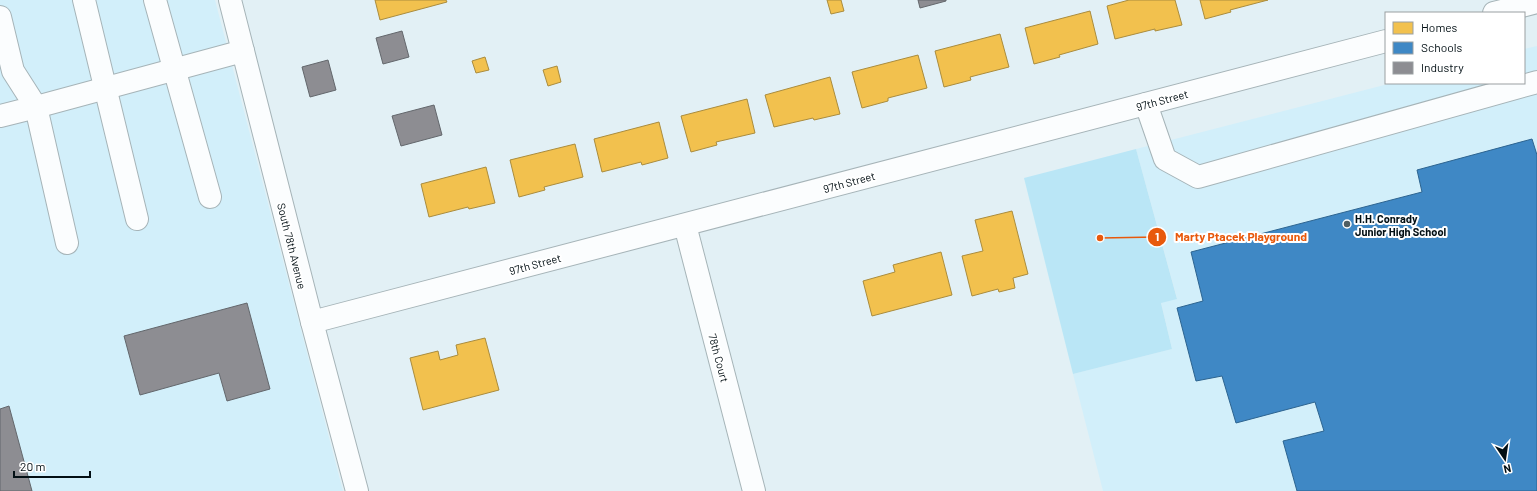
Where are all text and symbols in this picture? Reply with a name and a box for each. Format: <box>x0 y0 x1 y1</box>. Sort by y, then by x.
legend <box>1385 12 1525 84</box>
text: Homes <box>1421 20 1458 34</box>
text: Schools <box>1421 40 1462 54</box>
text: Industry <box>1421 60 1464 74</box>
street label: 97th Street <box>1135 87 1189 113</box>
street label: 97th Street <box>822 169 876 195</box>
street label: South 78th Avenue <box>275 201 309 291</box>
place label: H.H. Conrady Junior High School <box>1355 212 1447 238</box>
marker: H.H. Conrady Junior High School <box>1342 219 1352 229</box>
callout: Marty Ptacek Playground <box>1147 225 1315 249</box>
text: 1 <box>1155 229 1159 243</box>
text: Marty Ptacek Playground <box>1175 229 1307 243</box>
street label: 97th Street <box>508 251 562 277</box>
street label: 78th Court <box>706 332 732 384</box>
north arrow <box>1485 439 1525 479</box>
scale bar <box>14 453 90 479</box>
text: 20 m <box>20 459 46 473</box>
text: N <box>1502 462 1512 476</box>

